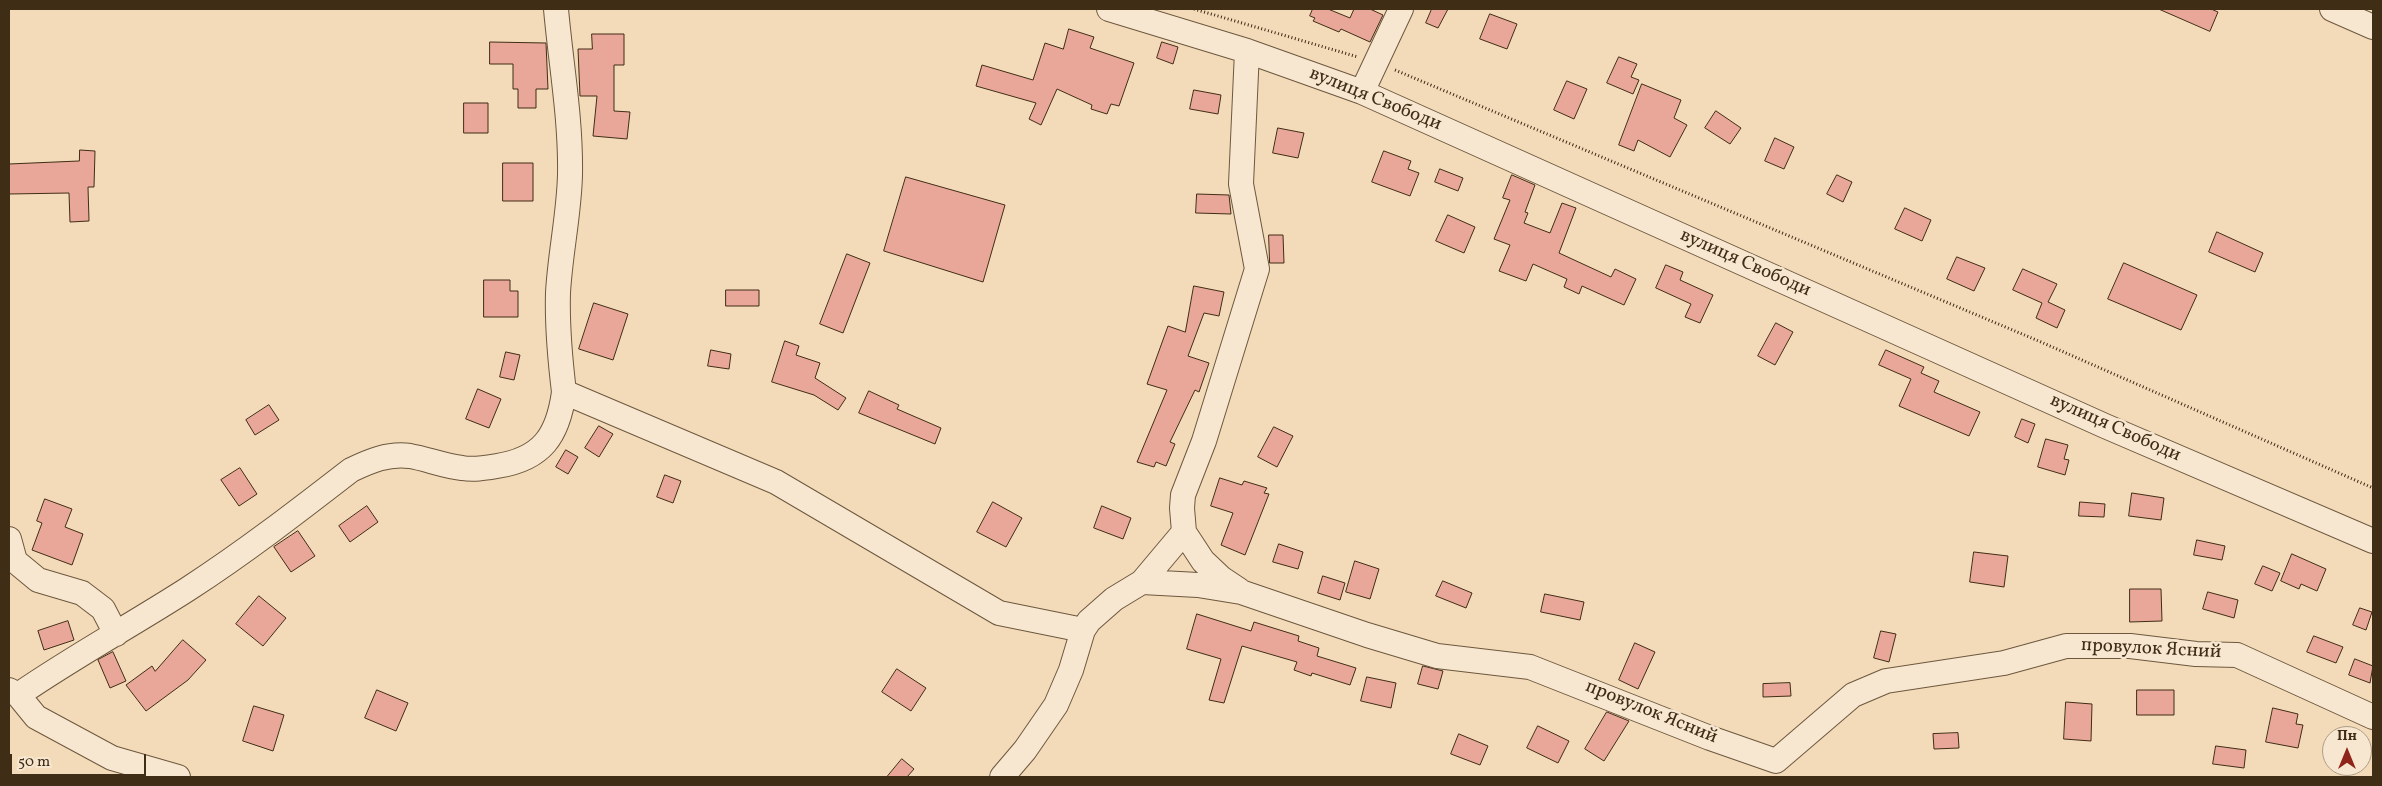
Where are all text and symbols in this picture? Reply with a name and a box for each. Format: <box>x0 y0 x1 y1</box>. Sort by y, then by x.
street label: вулиця Свободи <box>1306 63 1444 137</box>
street label: вулиця Свободи <box>1676 225 1814 303</box>
street label: вулиця Свободи <box>2046 390 2184 468</box>
street label: провулок Ясний <box>2080 635 2222 665</box>
street label: провулок Ясний <box>1582 676 1720 750</box>
north arrow <box>2322 726 2372 776</box>
text: Пн <box>2337 727 2357 746</box>
scale bar <box>12 744 149 776</box>
text: 50 m <box>18 752 50 773</box>

